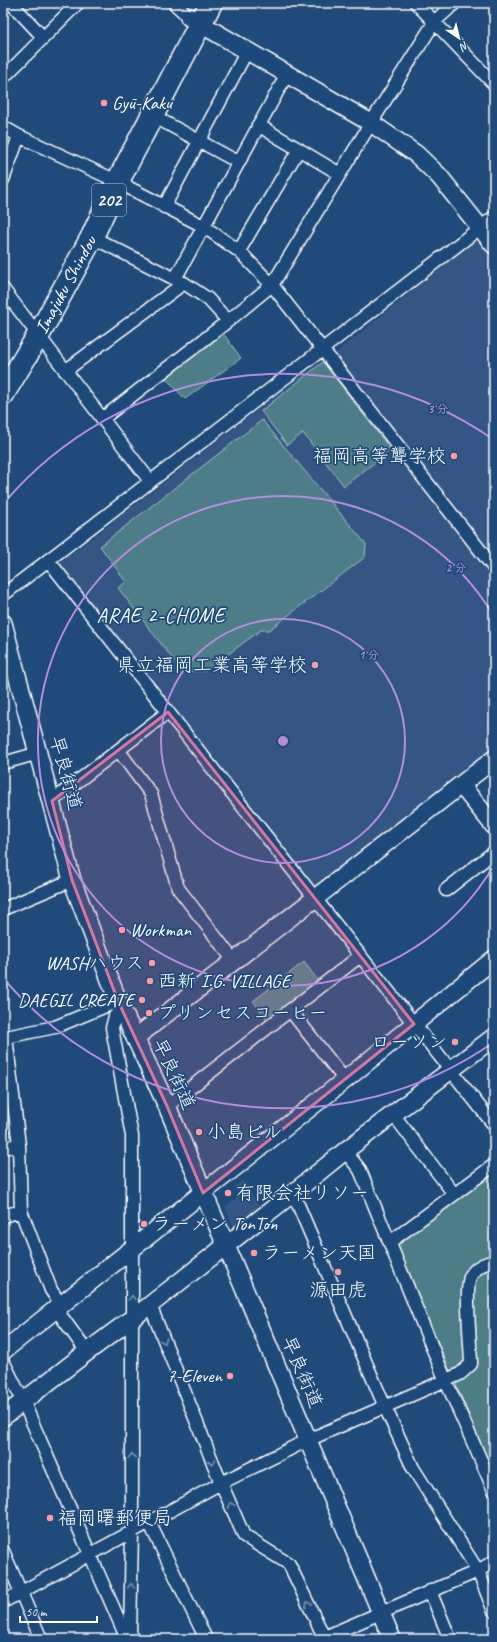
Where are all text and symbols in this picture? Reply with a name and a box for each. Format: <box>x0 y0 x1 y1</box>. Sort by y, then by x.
north arrow <box>439 18 479 58</box>
text: N <box>456 39 472 55</box>
place label: Gyū-Kaku <box>112 91 174 115</box>
marker: Gyū-Kaku <box>99 98 109 108</box>
road number: 202 <box>92 184 126 216</box>
street label: Imajuku Shindou <box>30 231 103 338</box>
text: 3 分 <box>428 401 448 417</box>
place label: 福岡高等聾学校 <box>313 444 446 468</box>
marker: 福岡高等聾学校 <box>449 451 459 461</box>
text: 2 分 <box>446 560 466 576</box>
district label: ARAE 2-CHOME <box>97 603 227 628</box>
text: 1 分 <box>359 647 379 663</box>
place label: 県立福岡工業高等学校 <box>117 653 307 677</box>
marker: 県立福岡工業高等学校 <box>310 660 320 670</box>
street label: 早良街道 <box>45 733 87 813</box>
centre of rings <box>276 734 290 748</box>
place label: Workman <box>130 918 191 942</box>
marker: Workman <box>117 925 127 935</box>
place label: WASHハウス <box>46 951 144 975</box>
marker: WASHハウス <box>147 958 157 968</box>
place label: 西新 I.G. VILLAGE <box>158 969 293 993</box>
marker: 西新 I.G. VILLAGE <box>145 976 155 986</box>
place label: DAEGIL CREATE <box>18 988 137 1012</box>
marker: DAEGIL CREATE <box>137 995 147 1005</box>
place label: プリンセスコーヒー <box>157 1001 327 1025</box>
marker: プリンセスコーヒー <box>144 1008 154 1018</box>
place label: ローソン <box>371 1030 447 1054</box>
street label: 早良街道 <box>147 1034 201 1114</box>
marker: ローソン <box>450 1037 460 1047</box>
place label: 小島ビル <box>207 1120 283 1144</box>
marker: 小島ビル <box>194 1127 204 1137</box>
place label: 有限会社リソー <box>236 1181 369 1205</box>
marker: 有限会社リソー <box>223 1188 233 1198</box>
place label: ラーメン TonTon <box>152 1212 278 1236</box>
marker: ラーメン TonTon <box>139 1219 149 1229</box>
place label: ラーメン天国 <box>262 1241 376 1265</box>
marker: ラーメン天国 <box>249 1248 259 1258</box>
marker: 源田虎 <box>333 1267 343 1277</box>
place label: 源田虎 <box>309 1278 367 1302</box>
one-way arrow <box>128 1295 136 1301</box>
street label: 早良街道 <box>276 1332 328 1412</box>
one-way arrow <box>159 1337 167 1345</box>
place label: 7-Eleven <box>167 1364 223 1388</box>
marker: 7-Eleven <box>225 1371 235 1381</box>
one-way arrow <box>128 1453 136 1459</box>
one-way arrow <box>208 1459 216 1466</box>
one-way arrow <box>228 1502 236 1510</box>
place label: 福岡曙郵便局 <box>58 1506 172 1530</box>
marker: 福岡曙郵便局 <box>45 1513 55 1523</box>
one-way arrow <box>127 1583 135 1589</box>
scale bar <box>20 1598 97 1624</box>
one-way arrow <box>305 1601 313 1608</box>
text: 50 m <box>26 1604 48 1620</box>

